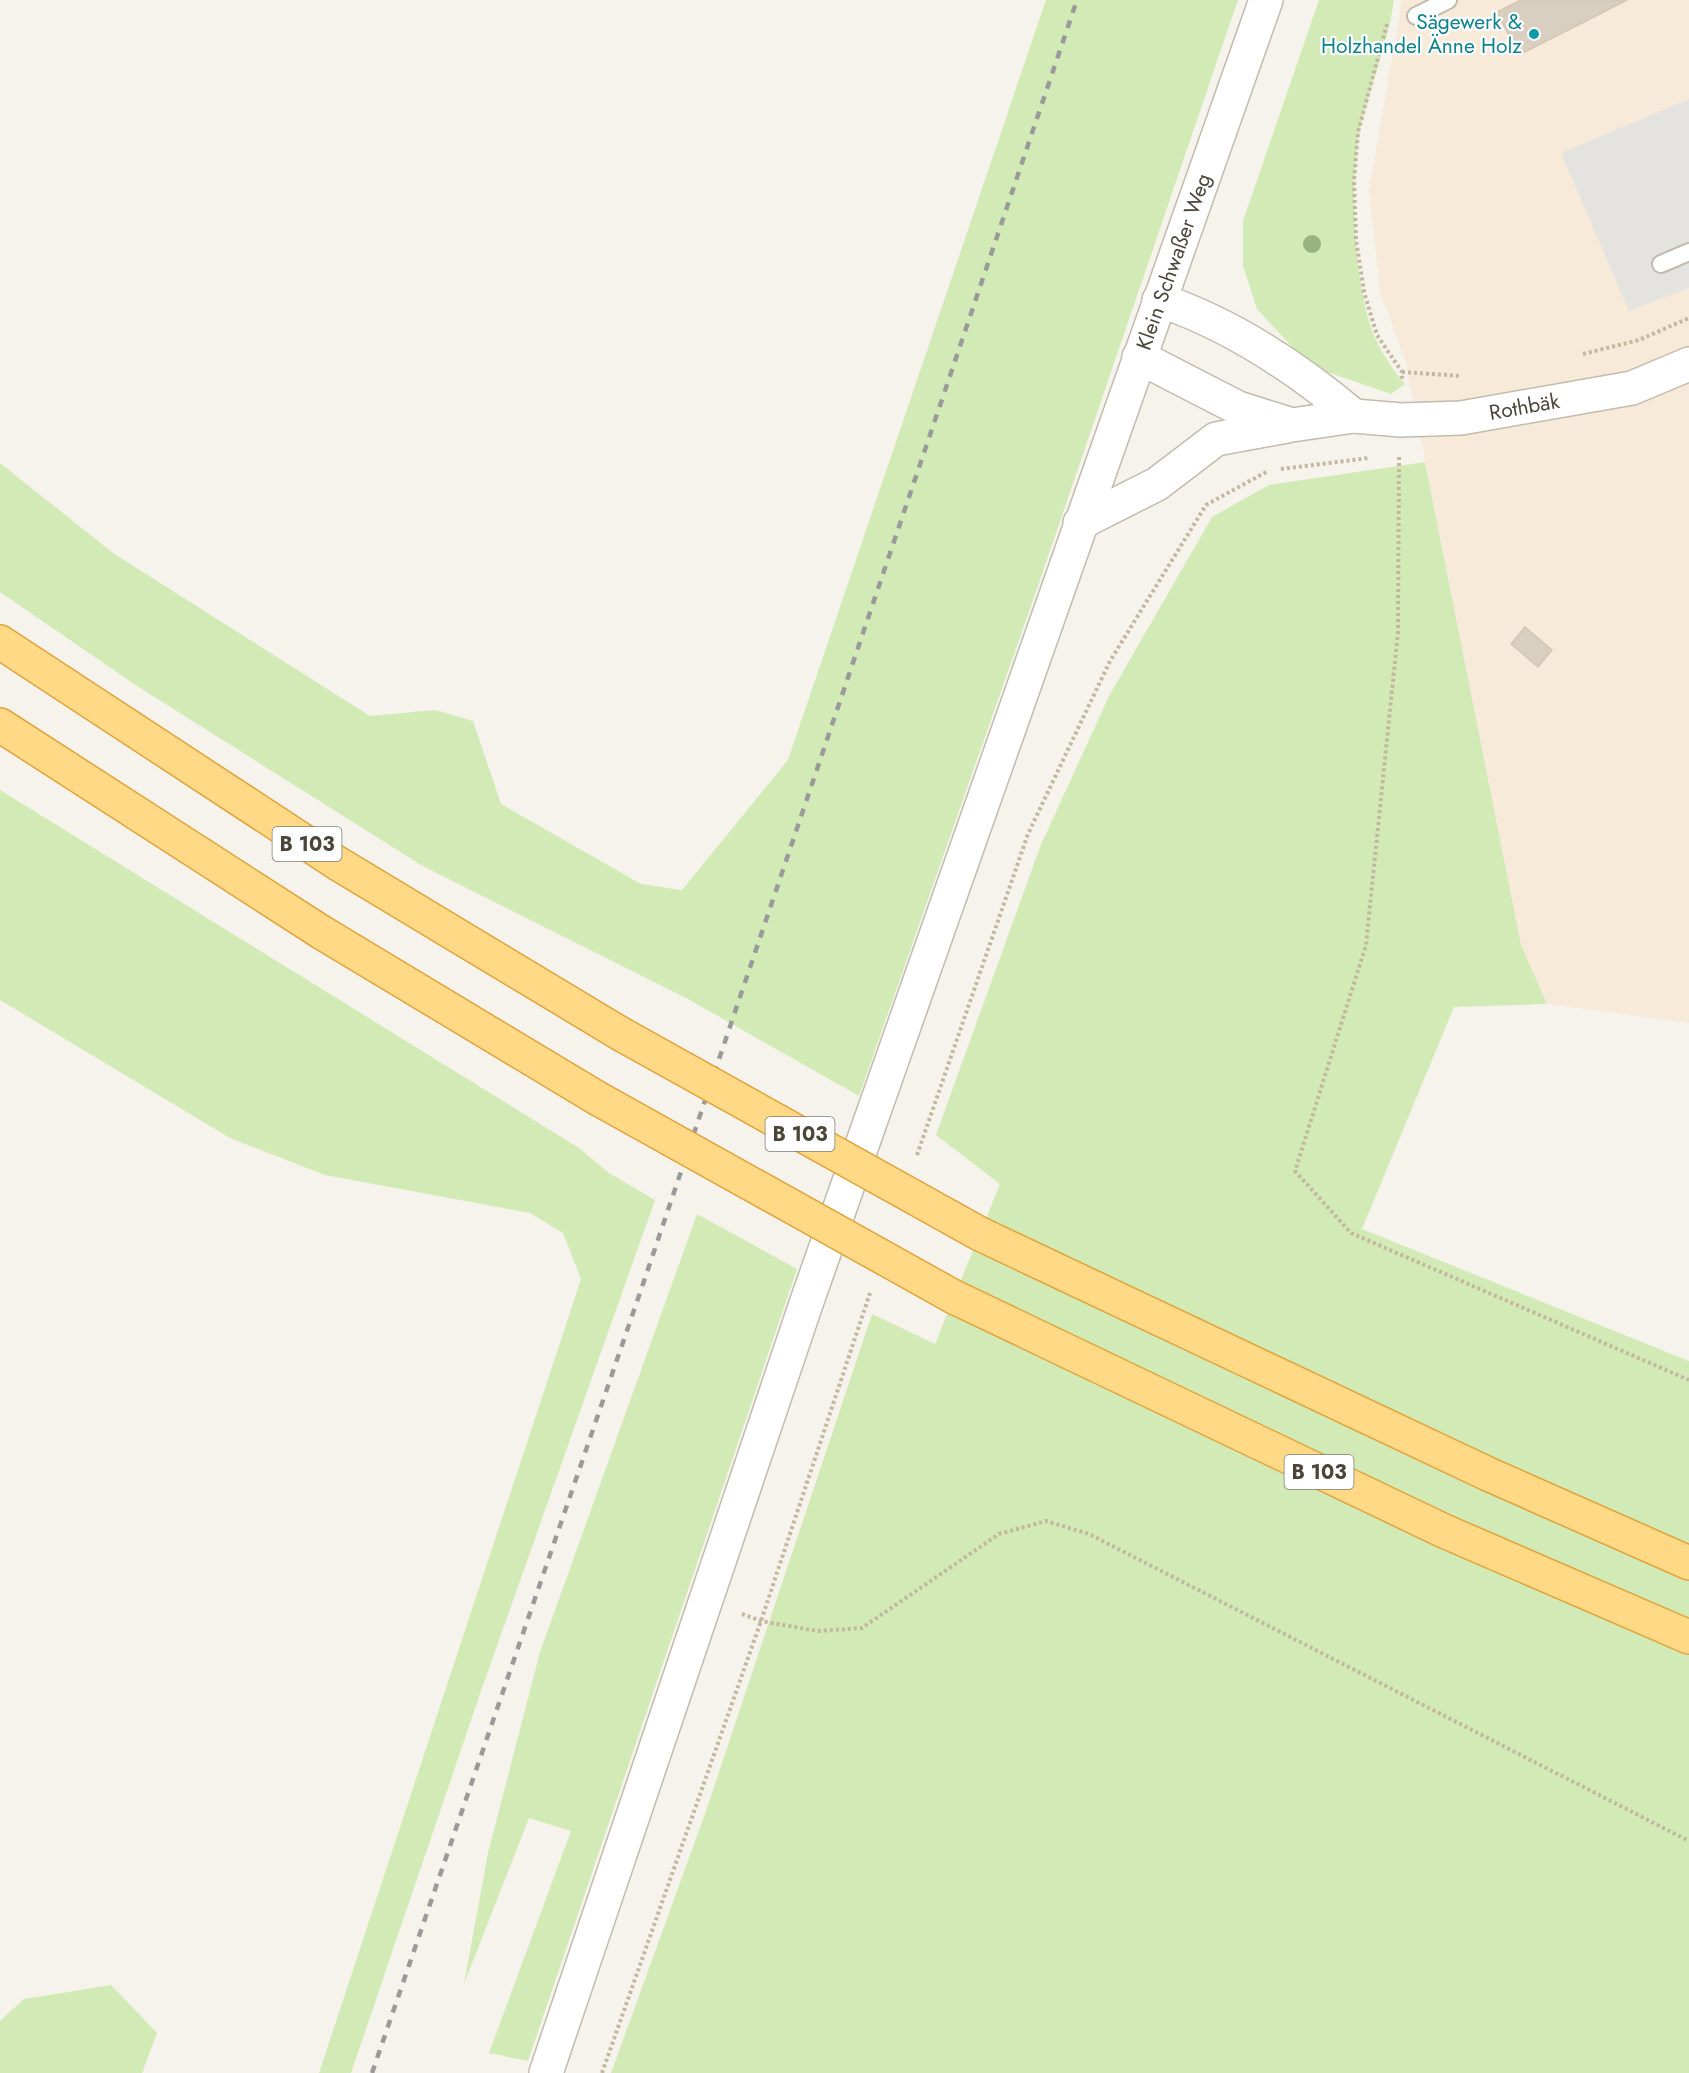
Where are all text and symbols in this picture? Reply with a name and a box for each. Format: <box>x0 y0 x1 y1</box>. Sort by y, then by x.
place label: Sägewerk & Holzhandel Änne Holz <box>1321 7 1522 61</box>
marker: Sägewerk & Holzhandel Änne Holz <box>1527 27 1541 41</box>
street label: Klein Schwaßer Weg <box>1129 169 1219 354</box>
street label: Rothbäk <box>1487 386 1562 428</box>
road number: B 103 <box>272 827 342 861</box>
road number: B 103 <box>766 1117 834 1151</box>
road number: B 103 <box>1284 1455 1354 1489</box>

